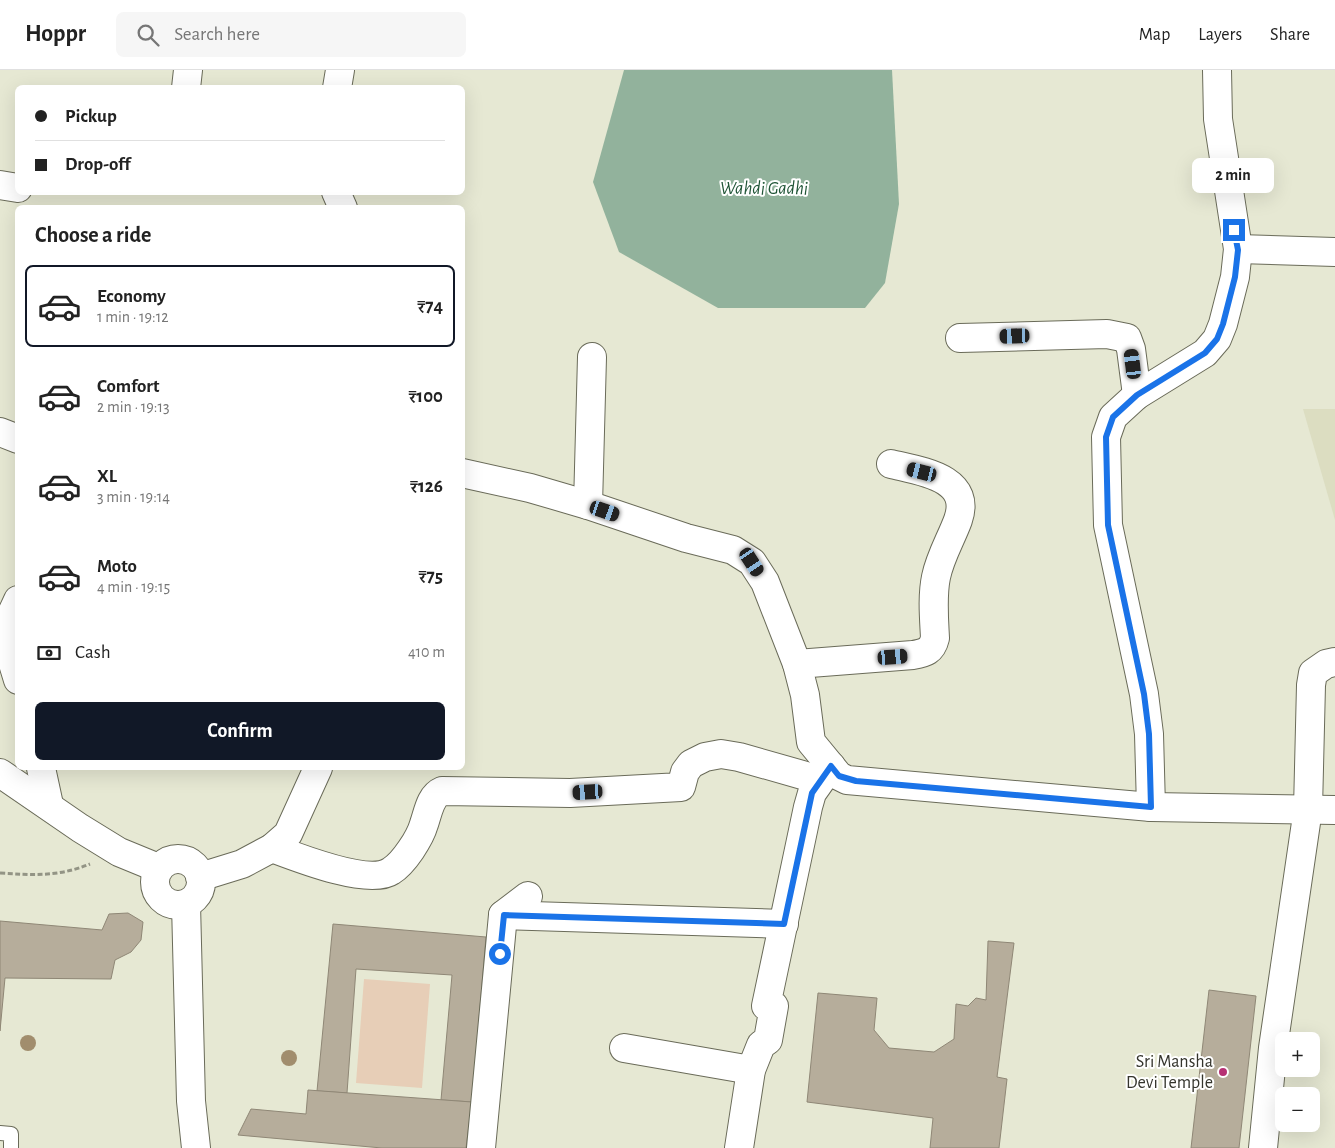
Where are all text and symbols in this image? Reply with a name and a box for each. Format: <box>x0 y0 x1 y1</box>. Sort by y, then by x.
search box <box>116 12 466 57</box>
icon: search <box>134 21 162 49</box>
text: Hoppr <box>25 22 86 46</box>
text: Search here <box>174 25 260 44</box>
text: Map <box>1139 26 1170 44</box>
text: Layers <box>1198 26 1242 44</box>
text: Share <box>1270 26 1310 44</box>
text: Pickup <box>65 107 117 126</box>
text: Drop-off <box>65 155 130 174</box>
callout: 2 min <box>1193 158 1275 192</box>
text: 2 min <box>1215 167 1251 183</box>
water label: Wahdi Gadhi <box>720 179 808 198</box>
route end <box>1223 219 1245 241</box>
text: Choose a ride <box>35 224 151 246</box>
icon: car <box>37 284 82 329</box>
text: Economy <box>97 287 166 306</box>
text: ₹74 <box>417 297 443 316</box>
text: 1 min · 19:12 <box>97 309 169 325</box>
car <box>999 328 1030 344</box>
car <box>1123 348 1142 380</box>
icon: car <box>37 374 82 419</box>
text: Comfort <box>97 377 159 396</box>
text: ₹100 <box>408 387 443 406</box>
text: 2 min · 19:13 <box>97 399 170 415</box>
car <box>905 461 938 483</box>
icon: car <box>37 464 82 509</box>
text: XL <box>97 467 117 486</box>
text: ₹126 <box>410 477 443 496</box>
text: 3 min · 19:14 <box>97 489 170 505</box>
car <box>588 499 621 523</box>
car <box>737 545 766 579</box>
icon: car <box>37 554 82 599</box>
text: Moto <box>97 557 137 576</box>
text: ₹75 <box>419 567 443 586</box>
text: 4 min · 19:15 <box>97 579 170 595</box>
icon: cash <box>35 639 63 667</box>
text: Cash <box>75 643 111 662</box>
text: 410 m <box>408 644 445 660</box>
car <box>877 648 908 666</box>
button: Confirm <box>35 702 445 760</box>
car <box>572 784 603 800</box>
route start <box>489 943 511 965</box>
map controls <box>1275 1032 1320 1132</box>
button: + <box>1275 1032 1320 1077</box>
place label: Sri Mansha Devi Temple <box>1126 1053 1213 1092</box>
marker: Sri Mansha Devi Temple <box>1217 1066 1229 1078</box>
button: − <box>1275 1087 1320 1132</box>

